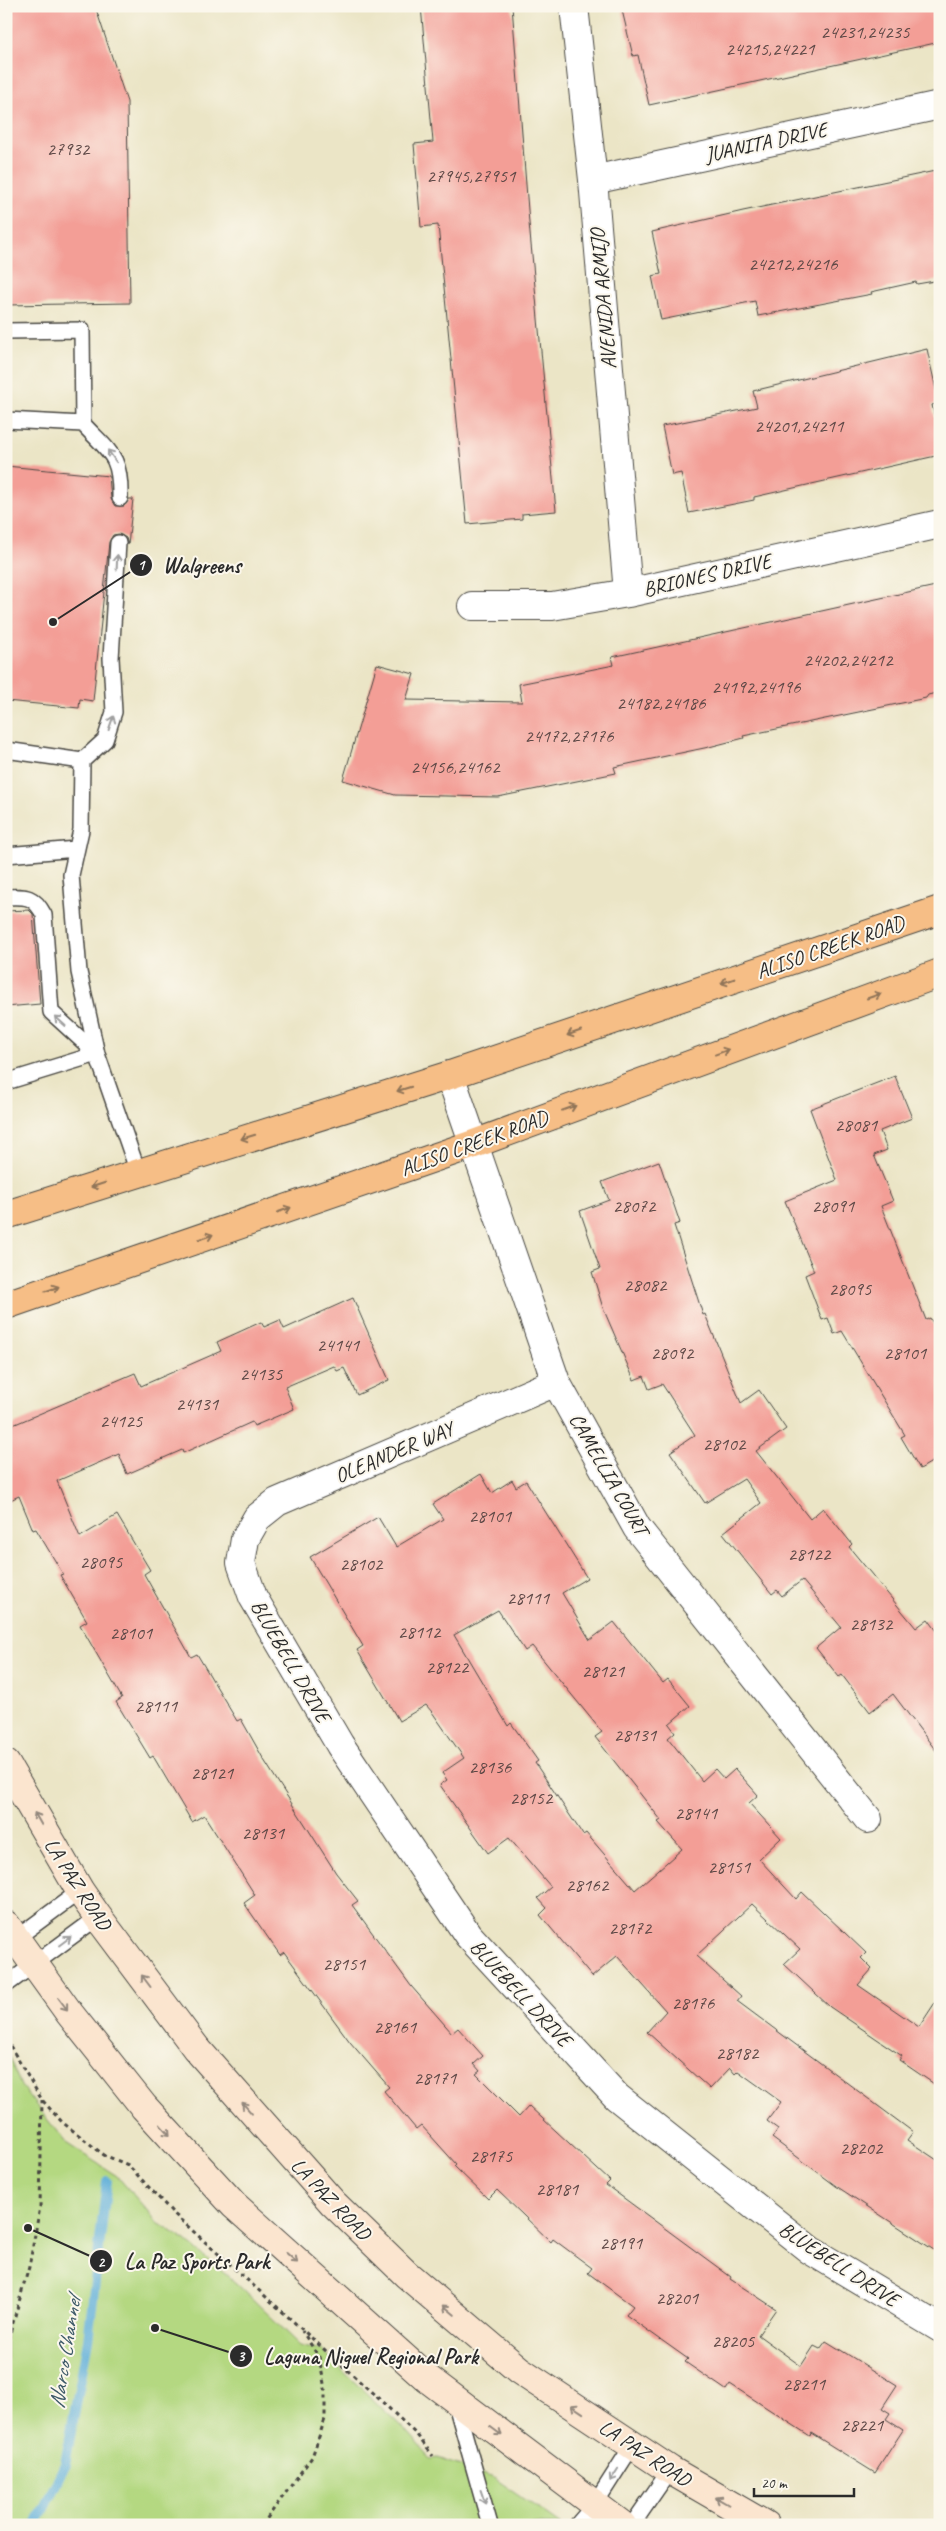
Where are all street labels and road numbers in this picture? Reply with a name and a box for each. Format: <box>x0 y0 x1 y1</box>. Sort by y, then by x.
street label: JUANITA DRIVE <box>702 116 832 168</box>
street label: AVENIDA ARMIJO <box>584 225 622 370</box>
street label: BRIONES DRIVE <box>641 547 776 602</box>
street label: ALISO CREEK ROAD <box>753 909 909 984</box>
street label: ALISO CREEK ROAD <box>397 1104 553 1182</box>
street label: CAMELLIA COURT <box>563 1408 657 1544</box>
street label: OLEANDER WAY <box>331 1414 460 1489</box>
street label: BLUEBELL DRIVE <box>245 1595 338 1729</box>
street label: LA PAZ ROAD <box>39 1833 118 1936</box>
street label: BLUEBELL DRIVE <box>465 1934 579 2054</box>
street label: LA PAZ ROAD <box>285 2152 378 2247</box>
street label: BLUEBELL DRIVE <box>774 2216 906 2314</box>
street label: LA PAZ ROAD <box>594 2414 697 2493</box>

